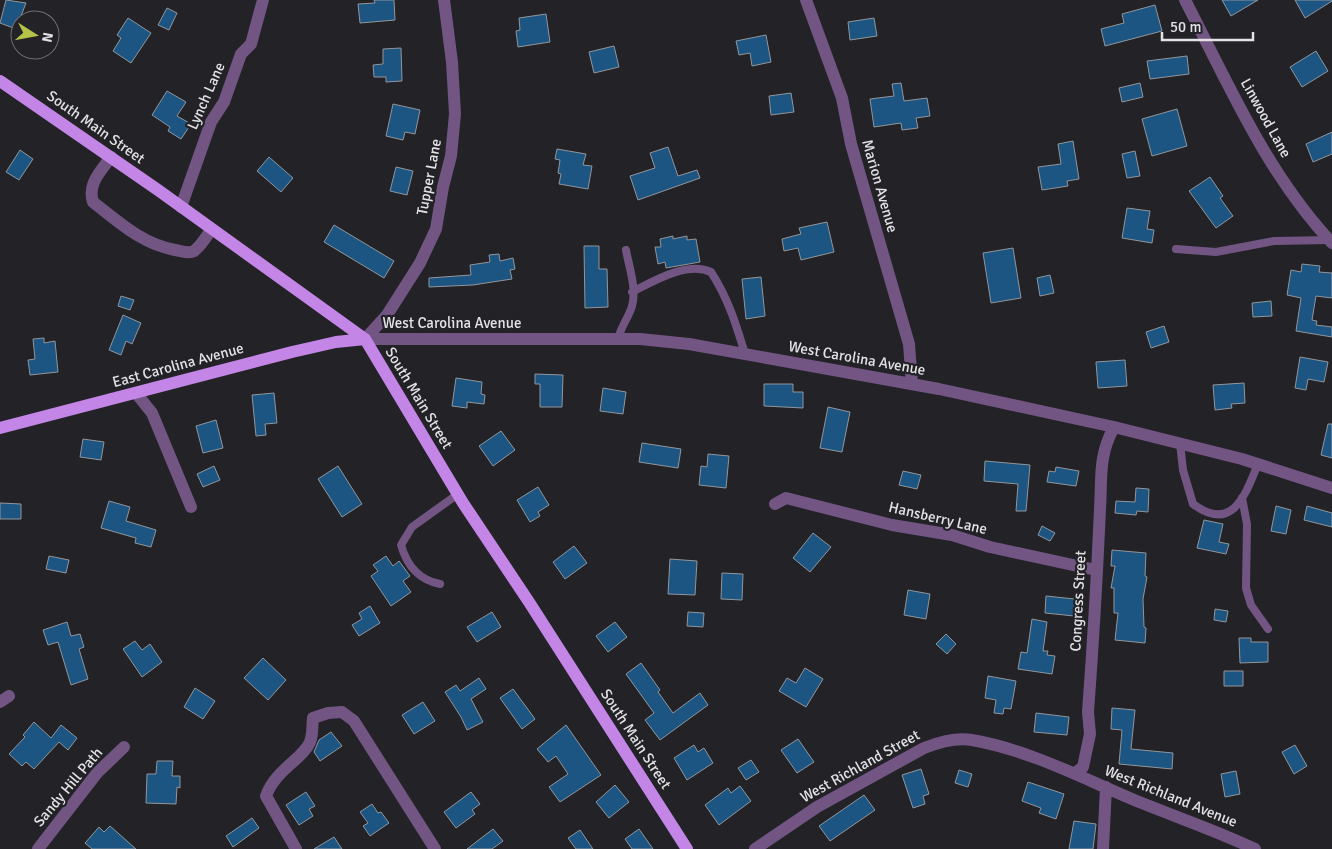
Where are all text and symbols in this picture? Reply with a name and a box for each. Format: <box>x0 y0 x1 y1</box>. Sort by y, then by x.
north arrow <box>10 10 60 60</box>
scale bar <box>1162 10 1253 42</box>
text: 50 m <box>1170 18 1201 36</box>
text: N <box>38 31 57 44</box>
street label: Lynch Lane <box>183 60 229 132</box>
street label: Linwood Lane <box>1237 75 1295 161</box>
street label: South Main Street <box>44 87 148 167</box>
street label: Tupper Lane <box>413 137 445 217</box>
street label: Marion Avenue <box>858 137 902 235</box>
street label: West Carolina Avenue <box>383 314 521 332</box>
street label: West Carolina Avenue <box>787 337 927 379</box>
street label: East Carolina Avenue <box>110 339 246 391</box>
street label: South Main Street <box>382 344 456 452</box>
street label: Hansberry Lane <box>887 498 989 538</box>
street label: Congress Street <box>1066 550 1090 652</box>
street label: South Main Street <box>597 686 675 792</box>
street label: West Richland Street <box>797 726 923 806</box>
street label: Sandy Hill Path <box>30 744 106 830</box>
street label: West Richland Avenue <box>1102 761 1240 831</box>

